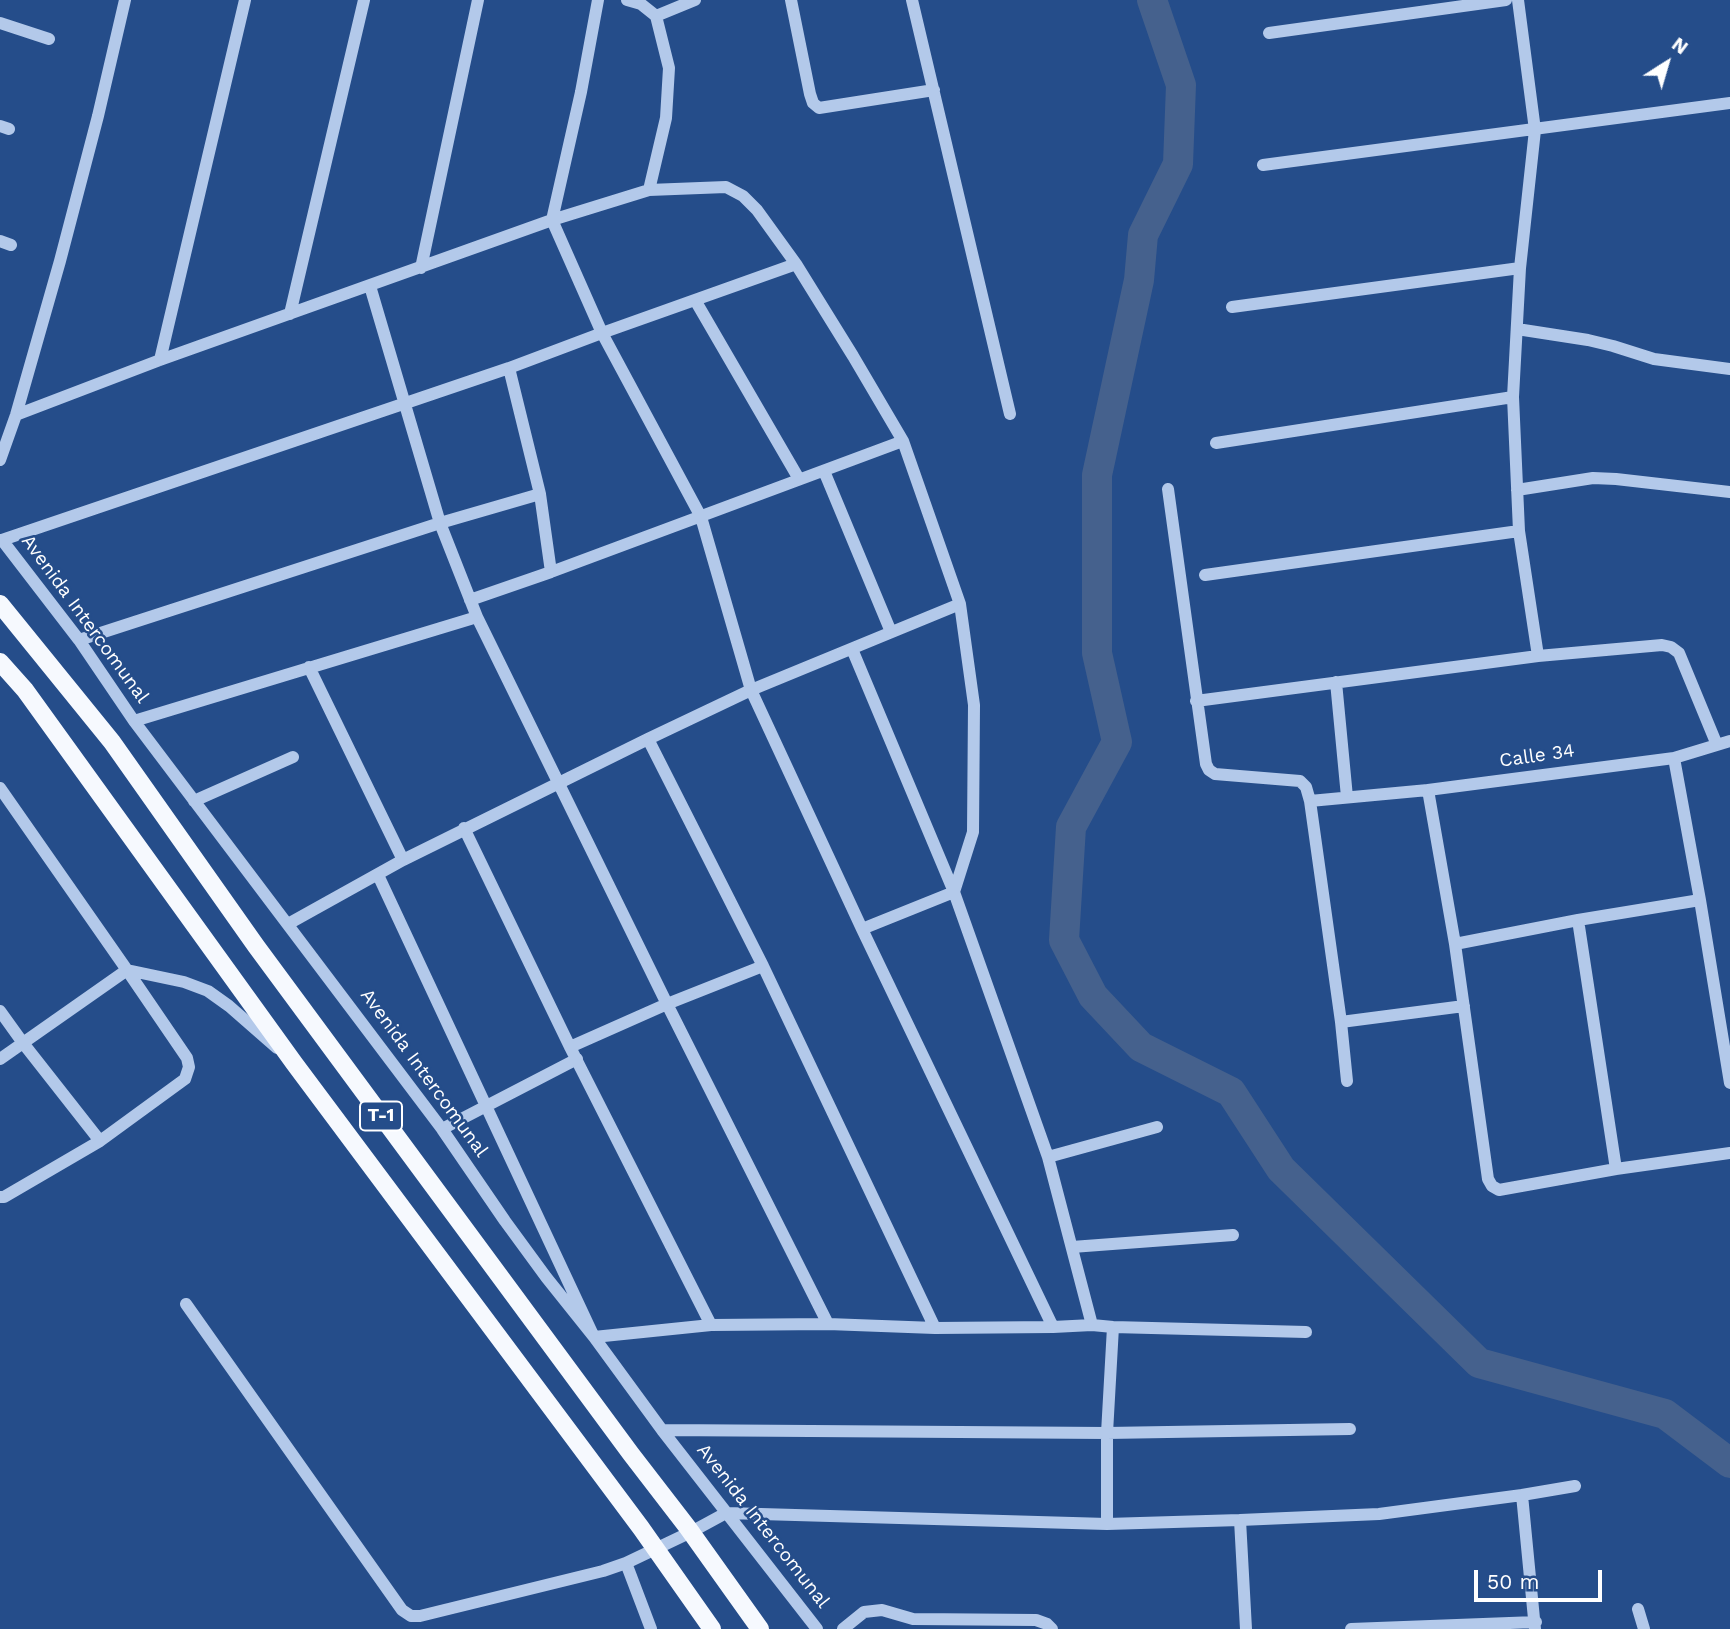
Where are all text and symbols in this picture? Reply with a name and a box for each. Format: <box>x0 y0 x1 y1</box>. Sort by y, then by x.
north arrow <box>1632 28 1702 98</box>
text: N <box>1667 32 1692 59</box>
street label: Avenida Intercomunal <box>16 530 154 708</box>
street label: Calle 34 <box>1498 739 1576 773</box>
street label: Avenida Intercomunal <box>355 984 493 1162</box>
road number: T-1 <box>360 1101 402 1130</box>
street label: Avenida Intercomunal <box>692 1439 834 1613</box>
scale bar <box>1478 1556 1606 1600</box>
text: 50 m <box>1487 1569 1539 1594</box>

